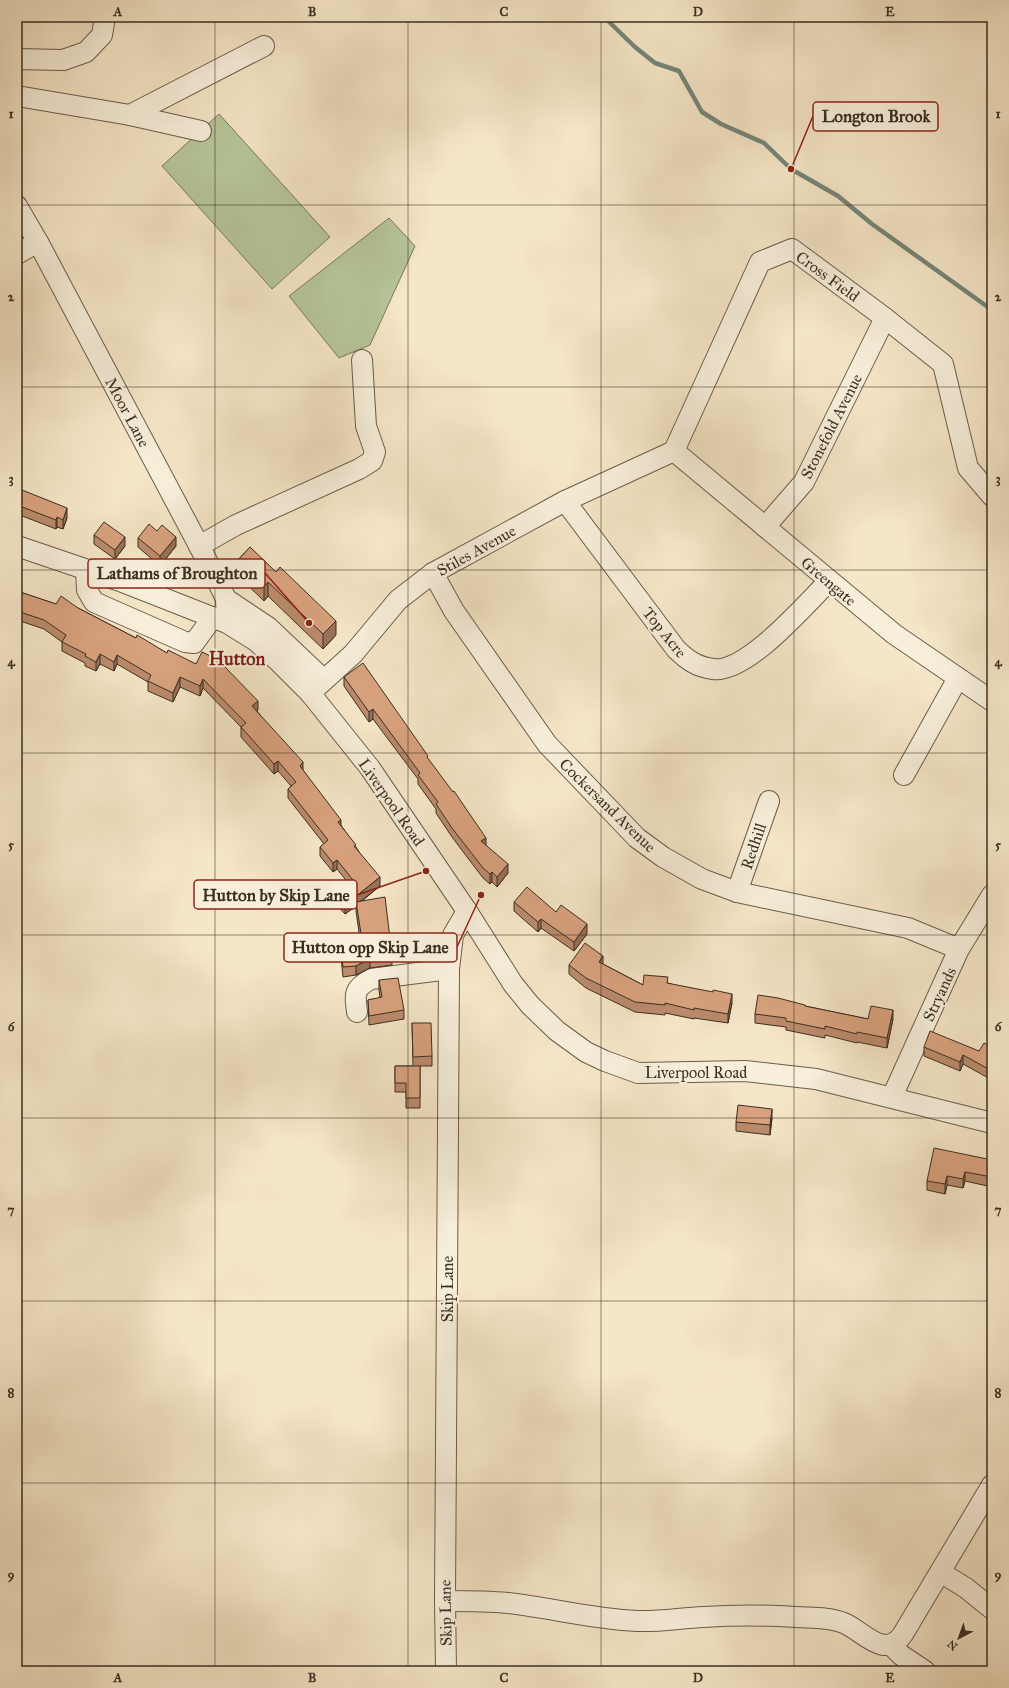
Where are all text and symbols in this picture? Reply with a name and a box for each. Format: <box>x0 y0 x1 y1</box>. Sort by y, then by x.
text: A <box>113 4 123 20</box>
text: B <box>308 4 317 20</box>
text: C <box>500 4 509 20</box>
text: D <box>693 4 703 20</box>
text: E <box>885 4 895 20</box>
callout: Longton Brook <box>813 102 938 131</box>
text: 1 <box>8 106 14 122</box>
text: Longton Brook <box>822 106 931 127</box>
text: 1 <box>995 106 1001 122</box>
street label: Cross Field <box>792 247 863 306</box>
text: 2 <box>8 289 15 305</box>
text: 2 <box>995 289 1002 305</box>
street label: Stonefold Avenue <box>797 370 866 482</box>
street label: Moor Lane <box>101 374 154 451</box>
text: 3 <box>8 471 14 487</box>
text: 3 <box>995 471 1001 487</box>
street label: Stiles Avenue <box>433 521 519 580</box>
street label: Greengate <box>797 553 860 611</box>
callout: Lathams of Broughton <box>88 559 265 588</box>
text: Lathams of Broughton <box>97 563 258 584</box>
street label: Top Acre <box>639 603 691 662</box>
district label: Hutton <box>209 648 266 670</box>
text: 4 <box>7 654 15 670</box>
text: 4 <box>994 654 1002 670</box>
street label: Liverpool Road <box>354 755 429 850</box>
street label: Cockersand Avenue <box>556 755 660 856</box>
street label: Redhill <box>737 820 770 872</box>
text: 5 <box>8 837 15 853</box>
text: 5 <box>995 837 1002 853</box>
callout: Hutton by Skip Lane <box>194 880 357 909</box>
text: Hutton by Skip Lane <box>202 885 350 906</box>
callout: Hutton opp Skip Lane <box>284 933 457 962</box>
text: Hutton opp Skip Lane <box>291 937 449 958</box>
street label: Stryands <box>919 964 960 1024</box>
text: 6 <box>8 1019 16 1035</box>
text: 6 <box>995 1019 1003 1035</box>
street label: Liverpool Road <box>645 1063 747 1082</box>
text: 7 <box>8 1202 15 1218</box>
text: 7 <box>995 1202 1002 1218</box>
street label: Skip Lane <box>438 1255 457 1322</box>
text: 8 <box>8 1385 15 1401</box>
text: 8 <box>995 1385 1002 1401</box>
text: 9 <box>8 1567 15 1583</box>
text: 9 <box>995 1567 1002 1583</box>
street label: Skip Lane <box>435 1579 456 1646</box>
north arrow <box>939 1618 979 1658</box>
text: N <box>944 1637 961 1653</box>
text: A <box>113 1670 123 1686</box>
text: B <box>308 1670 317 1686</box>
text: C <box>500 1670 509 1686</box>
text: D <box>693 1670 703 1686</box>
text: E <box>885 1670 895 1686</box>

